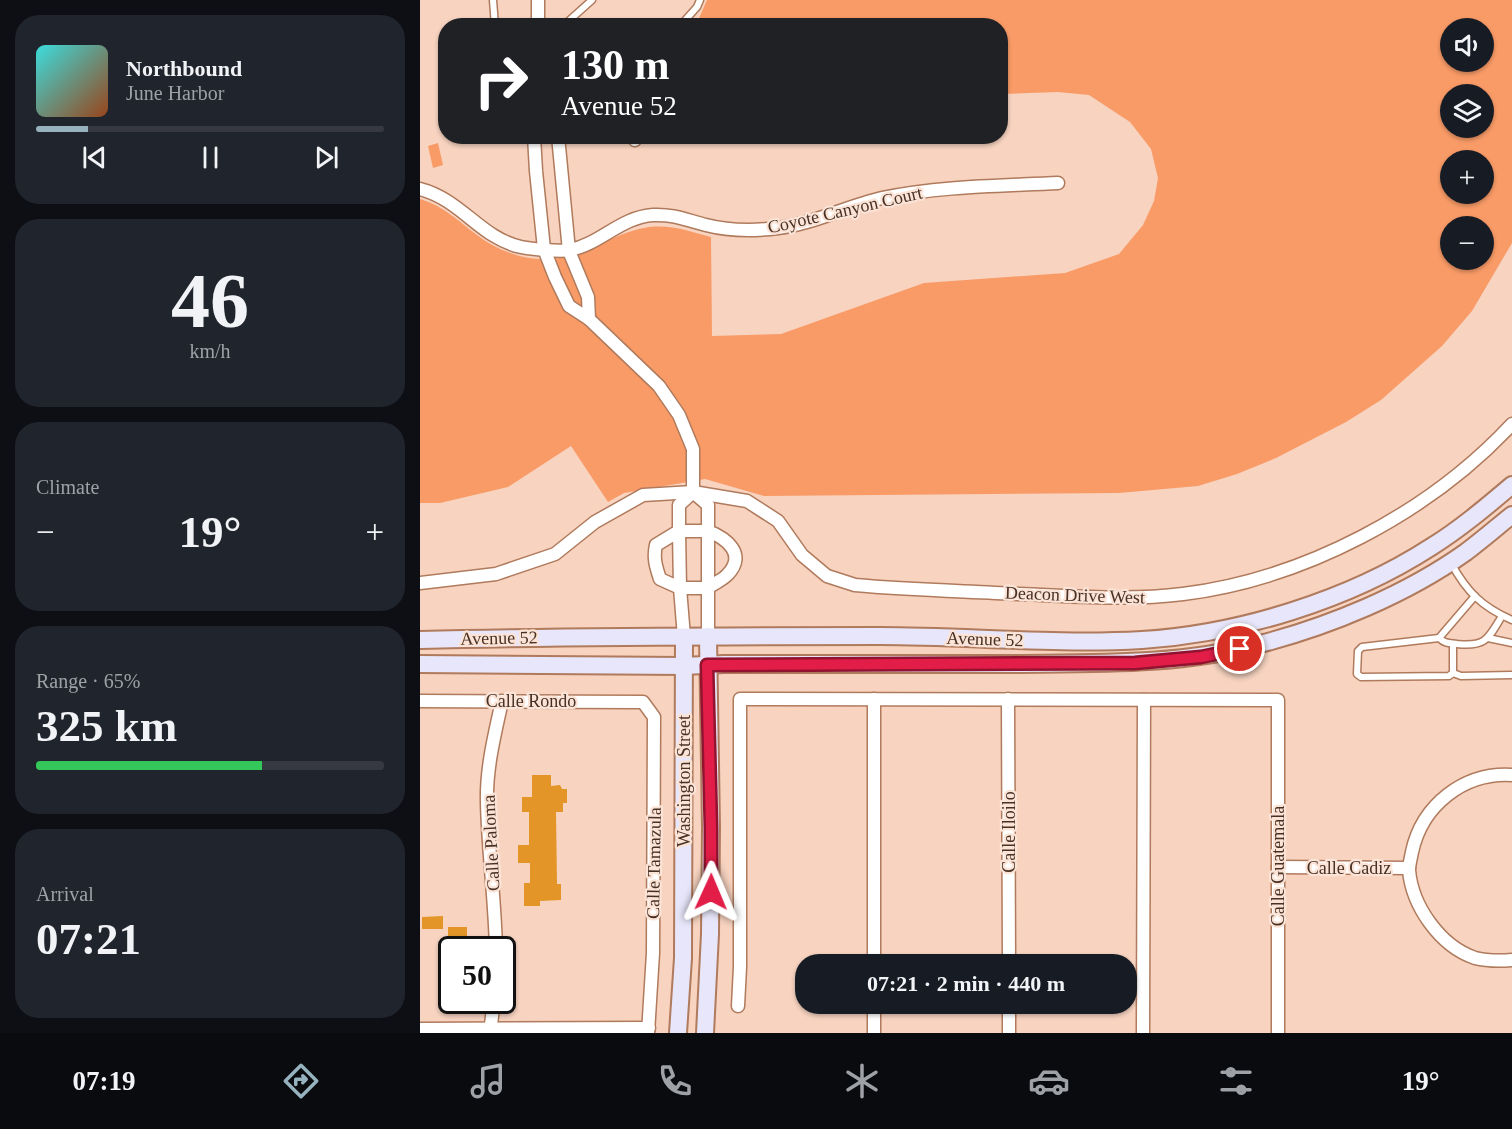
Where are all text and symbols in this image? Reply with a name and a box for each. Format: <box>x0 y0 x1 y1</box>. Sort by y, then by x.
map controls <box>1440 18 1494 270</box>
button: sound <box>1440 18 1494 72</box>
icon: right <box>462 42 540 120</box>
text: 130 m <box>561 42 670 88</box>
text: Northbound <box>126 56 242 81</box>
text: June Harbor <box>126 82 224 104</box>
button: layers <box>1440 84 1494 138</box>
text: Avenue 52 <box>561 91 677 121</box>
icon: previous <box>78 141 111 174</box>
icon: pause <box>194 141 227 174</box>
icon: next <box>310 141 343 174</box>
button: + <box>1440 150 1494 204</box>
street label: Coyote Canyon Court <box>766 182 924 238</box>
button: − <box>1440 216 1494 270</box>
text: 46 <box>171 257 249 344</box>
text: km/h <box>189 340 231 362</box>
text: Climate <box>36 476 99 498</box>
text: 19° <box>179 507 242 557</box>
text: − <box>36 514 55 550</box>
text: + <box>365 514 384 550</box>
street label: Deacon Drive West <box>1005 583 1145 607</box>
pin <box>1214 623 1265 674</box>
street label: Avenue 52 <box>460 627 538 649</box>
street label: Avenue 52 <box>946 628 1024 650</box>
icon: arrive <box>1223 632 1256 665</box>
text: Range · 65% <box>36 670 140 692</box>
street label: Calle Rondo <box>486 691 576 711</box>
text: 325 km <box>36 701 177 751</box>
street label: Washington Street <box>674 715 694 847</box>
street label: Calle Iloilo <box>999 791 1019 873</box>
street label: Calle Paloma <box>478 794 504 892</box>
street label: Calle Guatemala <box>1268 806 1288 926</box>
street label: Calle Tamazula <box>643 807 665 919</box>
street label: Calle Cadiz <box>1307 858 1391 878</box>
position arrow <box>679 860 743 924</box>
text: Arrival <box>36 883 94 905</box>
text: 07:21 <box>36 914 141 964</box>
speed limit sign: 50 <box>438 936 516 1014</box>
text: 07:21 · 2 min · 440 m <box>867 971 1065 996</box>
icon: directions <box>280 1060 322 1102</box>
icon: music <box>467 1060 509 1102</box>
icon: phone <box>654 1060 696 1102</box>
icon: climate <box>841 1060 883 1102</box>
icon: car <box>1028 1060 1070 1102</box>
icon: filters <box>1215 1060 1257 1102</box>
text: 07:19 <box>72 1066 135 1096</box>
text: 19° <box>1402 1066 1439 1096</box>

